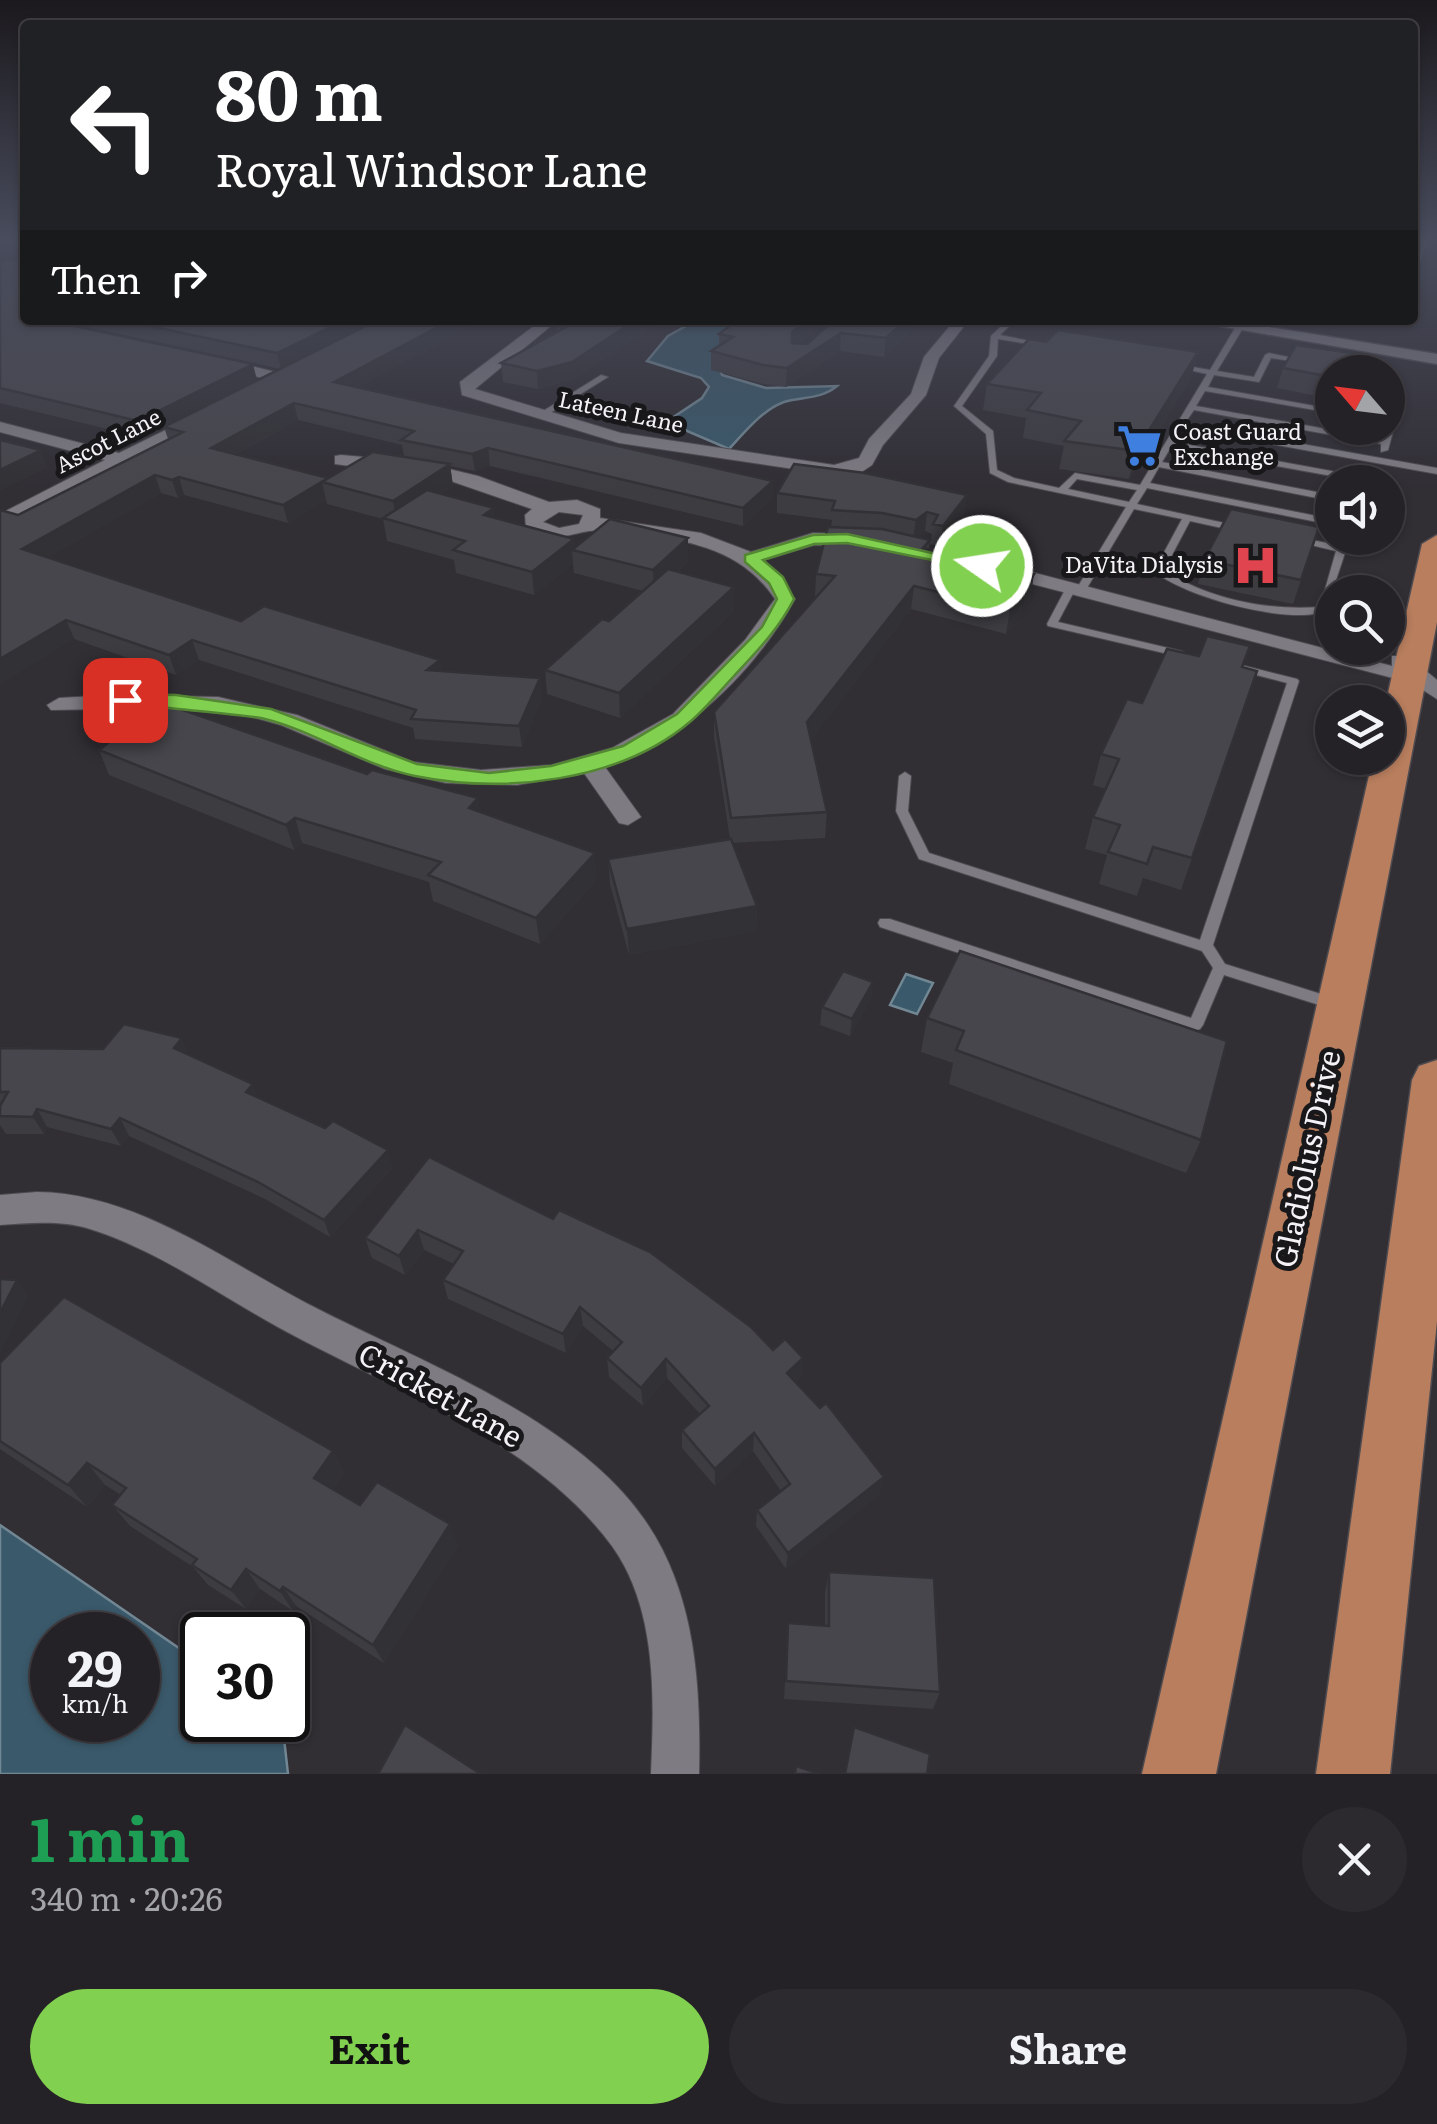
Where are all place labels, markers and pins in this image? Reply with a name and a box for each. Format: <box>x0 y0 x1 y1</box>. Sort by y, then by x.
place label: Coast Guard Exchange <box>1173 414 1302 472</box>
supermarket icon: Coast Guard Exchange <box>1116 421 1164 469</box>
hospital icon: DaVita Dialysis <box>1232 541 1280 589</box>
place label: DaVita Dialysis <box>1065 547 1223 580</box>
pin <box>83 658 168 743</box>

